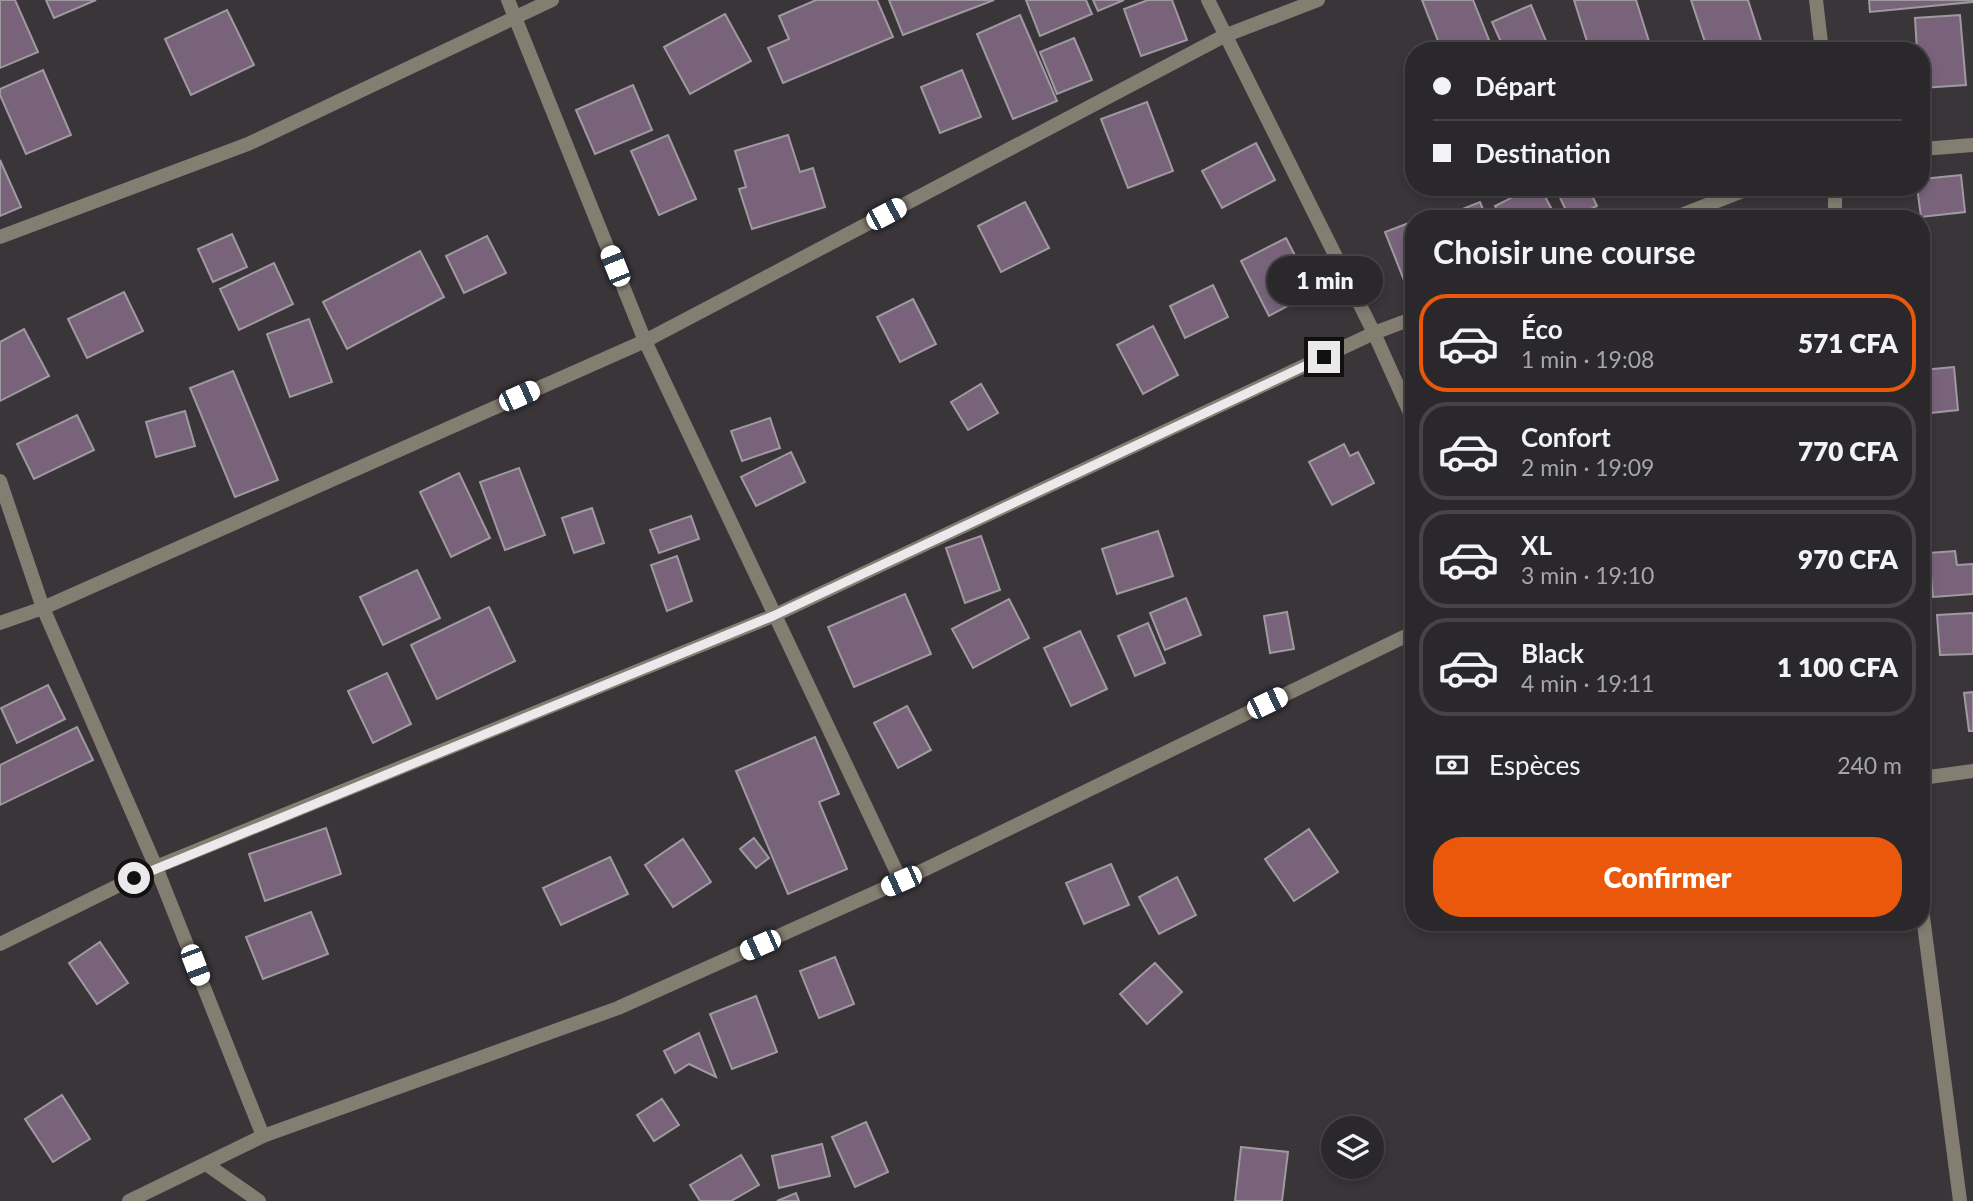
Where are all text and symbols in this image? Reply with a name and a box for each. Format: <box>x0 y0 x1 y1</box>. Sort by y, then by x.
text: Départ <box>1475 70 1556 102</box>
text: Destination <box>1475 137 1611 169</box>
car <box>863 195 910 233</box>
text: Choisir une course <box>1433 232 1696 271</box>
car <box>598 243 633 289</box>
callout: 1 min <box>1266 256 1382 304</box>
text: 1 min <box>1296 266 1354 294</box>
icon: car <box>1437 312 1500 375</box>
text: Éco <box>1521 313 1563 345</box>
text: 571 CFA <box>1798 327 1898 359</box>
route end <box>1308 341 1340 373</box>
text: 1 min · 19:08 <box>1521 345 1654 373</box>
car <box>496 378 543 414</box>
icon: car <box>1437 420 1500 483</box>
text: Confort <box>1521 421 1611 453</box>
text: 770 CFA <box>1798 435 1898 467</box>
text: 2 min · 19:09 <box>1521 453 1654 481</box>
icon: car <box>1437 528 1500 591</box>
text: XL <box>1521 529 1552 561</box>
text: 970 CFA <box>1798 543 1898 575</box>
text: 3 min · 19:10 <box>1521 561 1654 589</box>
icon: car <box>1437 636 1500 699</box>
text: Black <box>1521 637 1584 669</box>
text: 1 100 CFA <box>1777 651 1898 683</box>
text: 4 min · 19:11 <box>1521 669 1654 697</box>
car <box>1244 684 1291 722</box>
icon: cash <box>1433 746 1471 784</box>
text: Espèces <box>1489 749 1581 781</box>
text: 240 m <box>1837 751 1902 779</box>
button: Confirmer <box>1433 837 1902 917</box>
route start <box>118 862 150 894</box>
car <box>878 863 925 899</box>
car <box>737 927 784 963</box>
car <box>178 942 213 988</box>
map controls <box>1321 1116 1384 1179</box>
button: layers <box>1321 1116 1384 1179</box>

